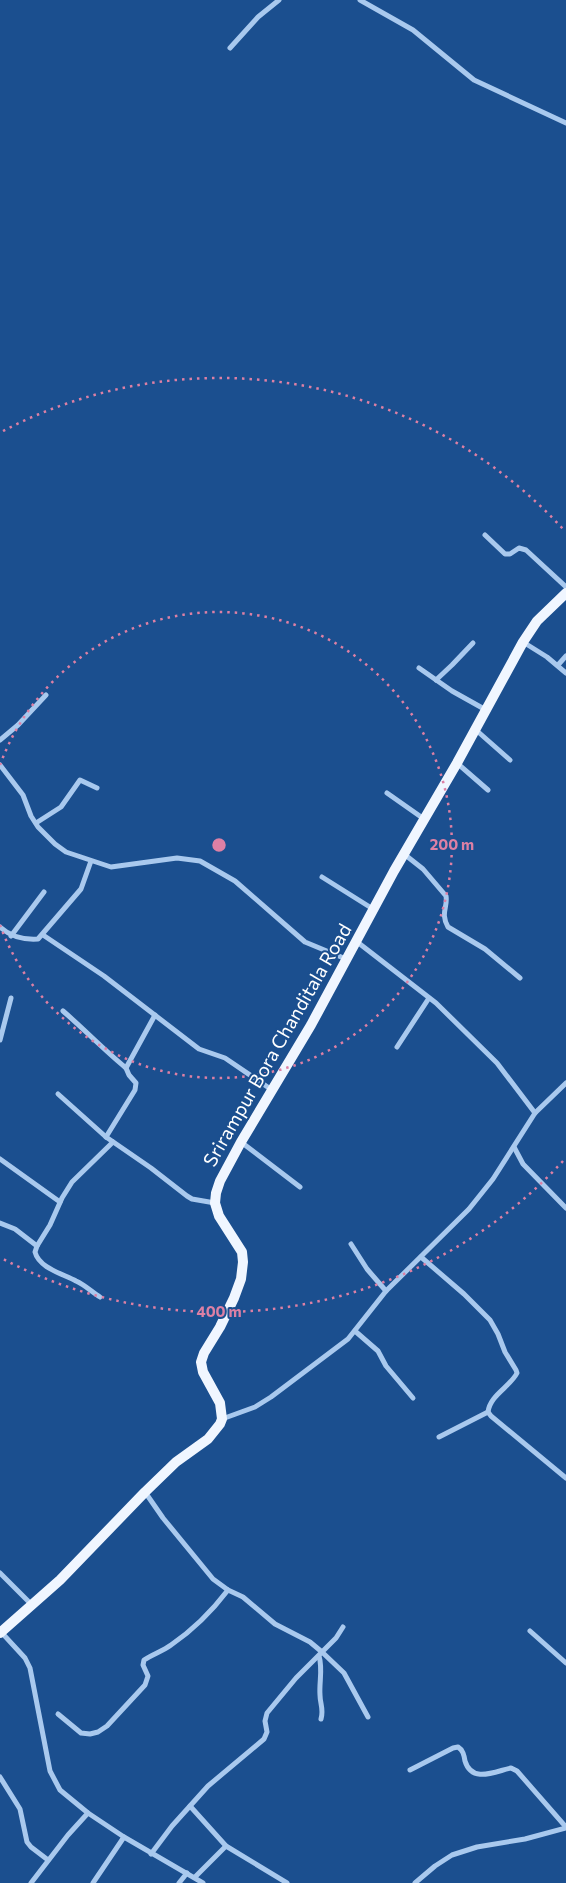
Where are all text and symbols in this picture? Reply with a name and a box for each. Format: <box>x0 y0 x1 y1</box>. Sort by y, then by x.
text: 200 m <box>430 835 474 853</box>
centre of rings <box>210 836 228 854</box>
street label: Srirampur Bora Chanditala Road <box>198 919 356 1170</box>
text: 400 m <box>196 1302 242 1320</box>

